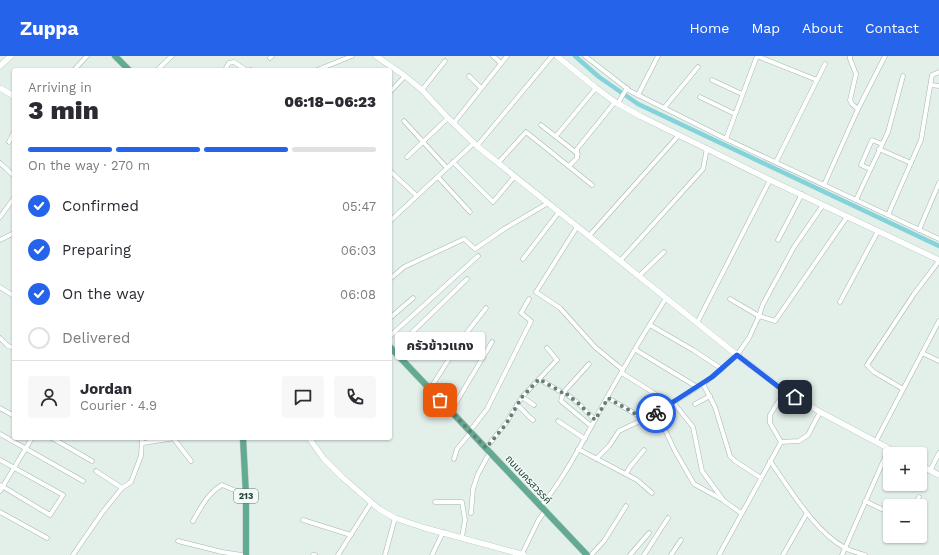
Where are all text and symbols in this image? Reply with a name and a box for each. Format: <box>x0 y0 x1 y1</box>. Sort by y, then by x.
text: Zuppa <box>20 17 78 40</box>
text: Home <box>689 20 729 36</box>
text: Map <box>751 20 780 36</box>
text: About <box>802 20 843 36</box>
text: Contact <box>865 20 919 36</box>
text: Arriving in <box>28 80 92 95</box>
text: 06:18–06:23 <box>284 93 376 111</box>
text: 3 min <box>28 95 99 125</box>
text: On the way · 270 m <box>28 158 150 173</box>
icon: check <box>28 195 50 217</box>
text: Confirmed <box>62 197 139 215</box>
text: 05:47 <box>342 199 376 214</box>
icon: check <box>28 239 50 261</box>
text: Preparing <box>62 241 131 259</box>
text: 06:03 <box>341 243 376 258</box>
icon: check <box>28 283 50 305</box>
text: On the way <box>62 285 144 303</box>
text: 06:08 <box>340 287 376 302</box>
text: Delivered <box>62 329 130 347</box>
callout: ครัวข้าวแกง <box>395 332 485 360</box>
text: ครัวข้าวแกง <box>406 338 474 353</box>
button: person <box>28 376 70 418</box>
button: chat <box>282 376 324 418</box>
button: phone <box>334 376 376 418</box>
text: Jordan <box>80 380 132 398</box>
pin <box>778 380 812 414</box>
pin <box>423 383 457 417</box>
icon: home <box>784 386 806 408</box>
icon: bag <box>429 389 451 411</box>
courier <box>636 393 676 433</box>
text: Courier · 4.9 <box>80 398 157 413</box>
icon: bike <box>645 402 667 424</box>
map controls <box>883 447 927 543</box>
button: + <box>883 447 927 491</box>
street label: ถนนนครสวรรค์ <box>503 453 554 506</box>
road number: 213 <box>234 489 258 503</box>
button: − <box>883 499 927 543</box>

